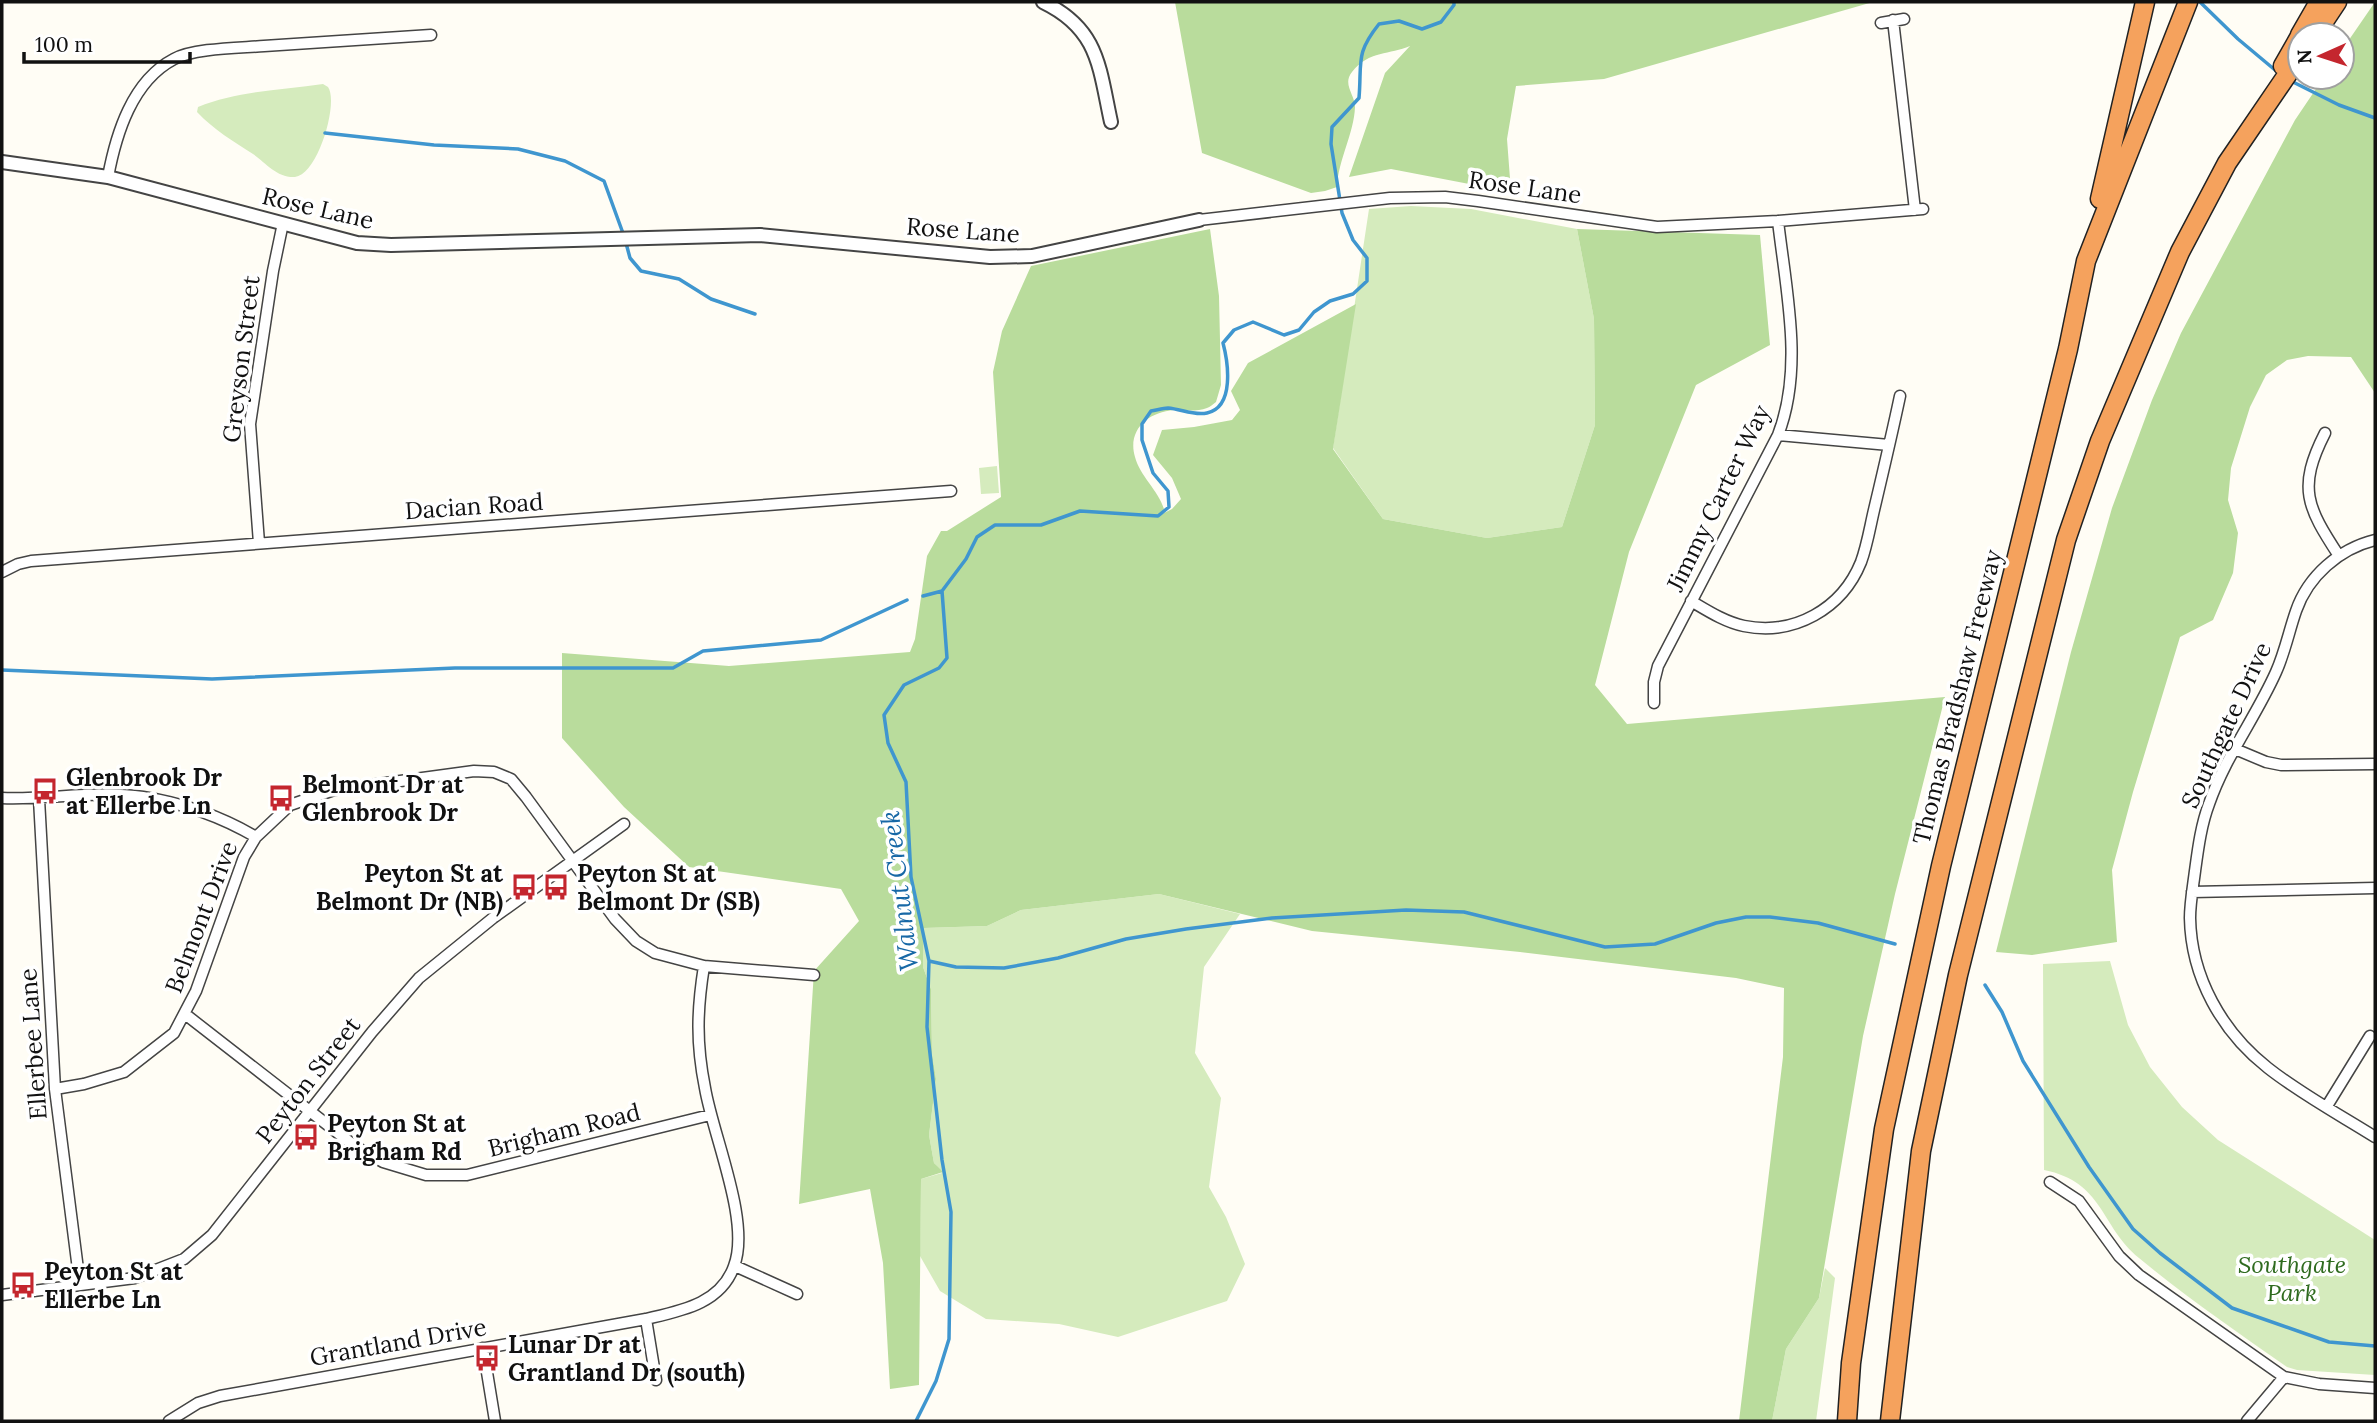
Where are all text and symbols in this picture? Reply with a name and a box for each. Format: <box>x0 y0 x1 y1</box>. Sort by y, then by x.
scale bar <box>24 21 191 65</box>
north arrow <box>2286 21 2356 91</box>
text: 100 m <box>35 31 93 58</box>
text: N <box>2292 49 2316 65</box>
street label: Rose Lane <box>1467 164 1583 210</box>
street label: Rose Lane <box>259 180 377 236</box>
street label: Rose Lane <box>905 211 1021 249</box>
street label: Greyson Street <box>215 273 267 444</box>
street label: Jimmy Carter Way <box>1659 399 1777 597</box>
street label: Dacian Road <box>404 486 544 526</box>
street label: Thomas Bradshaw Freeway <box>1905 546 2009 848</box>
street label: Southgate Drive <box>2174 637 2278 813</box>
place label: Glenbrook Dr at Ellerbe Ln <box>66 762 223 821</box>
place label: Belmont Dr at Glenbrook Dr <box>302 769 465 828</box>
bus stop icon: Glenbrook Dr at Ellerbe Ln <box>30 776 60 806</box>
bus stop icon: Belmont Dr at Glenbrook Dr <box>266 783 296 813</box>
water label: Walnut Creek <box>873 809 925 973</box>
street label: Belmont Drive <box>158 837 244 997</box>
place label: Peyton St at Belmont Dr (NB) <box>316 858 504 917</box>
place label: Peyton St at Belmont Dr (SB) <box>577 858 760 917</box>
bus stop icon: Peyton St at Belmont Dr (NB) <box>509 872 539 902</box>
bus stop icon: Peyton St at Belmont Dr (SB) <box>541 872 571 902</box>
street label: Ellerbee Lane <box>12 967 54 1121</box>
street label: Peyton Street <box>249 1010 368 1150</box>
street label: Brigham Road <box>485 1096 643 1164</box>
place label: Peyton St at Brigham Rd <box>327 1108 467 1167</box>
bus stop icon: Peyton St at Brigham Rd <box>291 1122 321 1152</box>
park label: Southgate Park <box>2238 1249 2346 1308</box>
place label: Peyton St at Ellerbe Ln <box>44 1256 184 1315</box>
bus stop icon: Peyton St at Ellerbe Ln <box>8 1270 38 1300</box>
street label: Grantland Drive <box>307 1311 489 1373</box>
place label: Lunar Dr at Grantland Dr (south) <box>508 1329 745 1388</box>
bus stop icon: Lunar Dr at Grantland Dr (south) <box>472 1343 502 1373</box>

